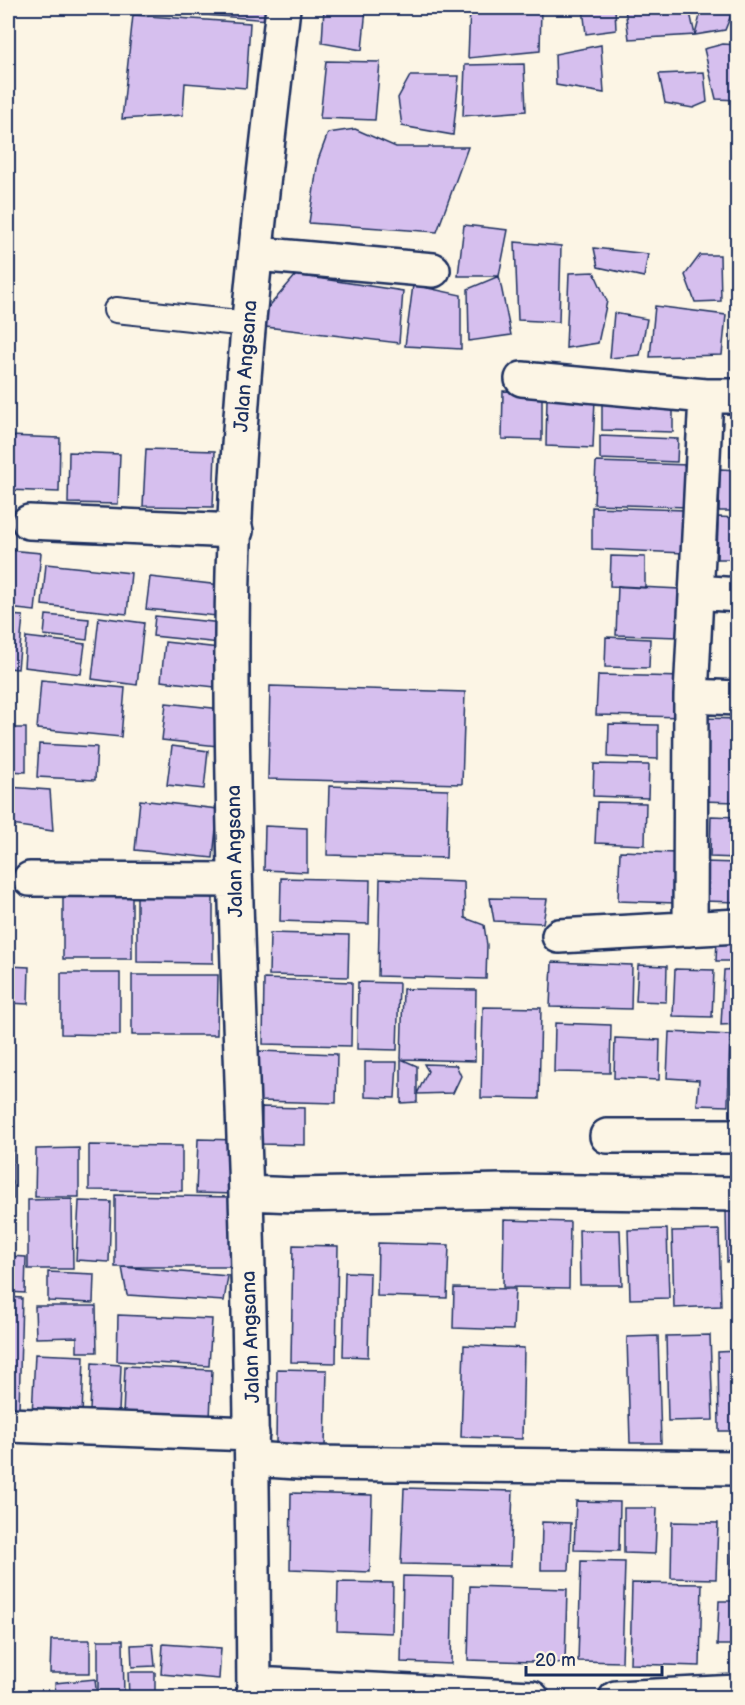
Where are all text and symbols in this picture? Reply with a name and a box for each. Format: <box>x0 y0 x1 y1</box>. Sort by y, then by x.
street label: Jalan Angsana <box>229 299 263 433</box>
street label: Jalan Angsana <box>222 785 248 917</box>
street label: Jalan Angsana <box>237 1270 265 1404</box>
scale bar <box>526 1639 662 1677</box>
text: 20 m <box>535 1650 576 1671</box>

